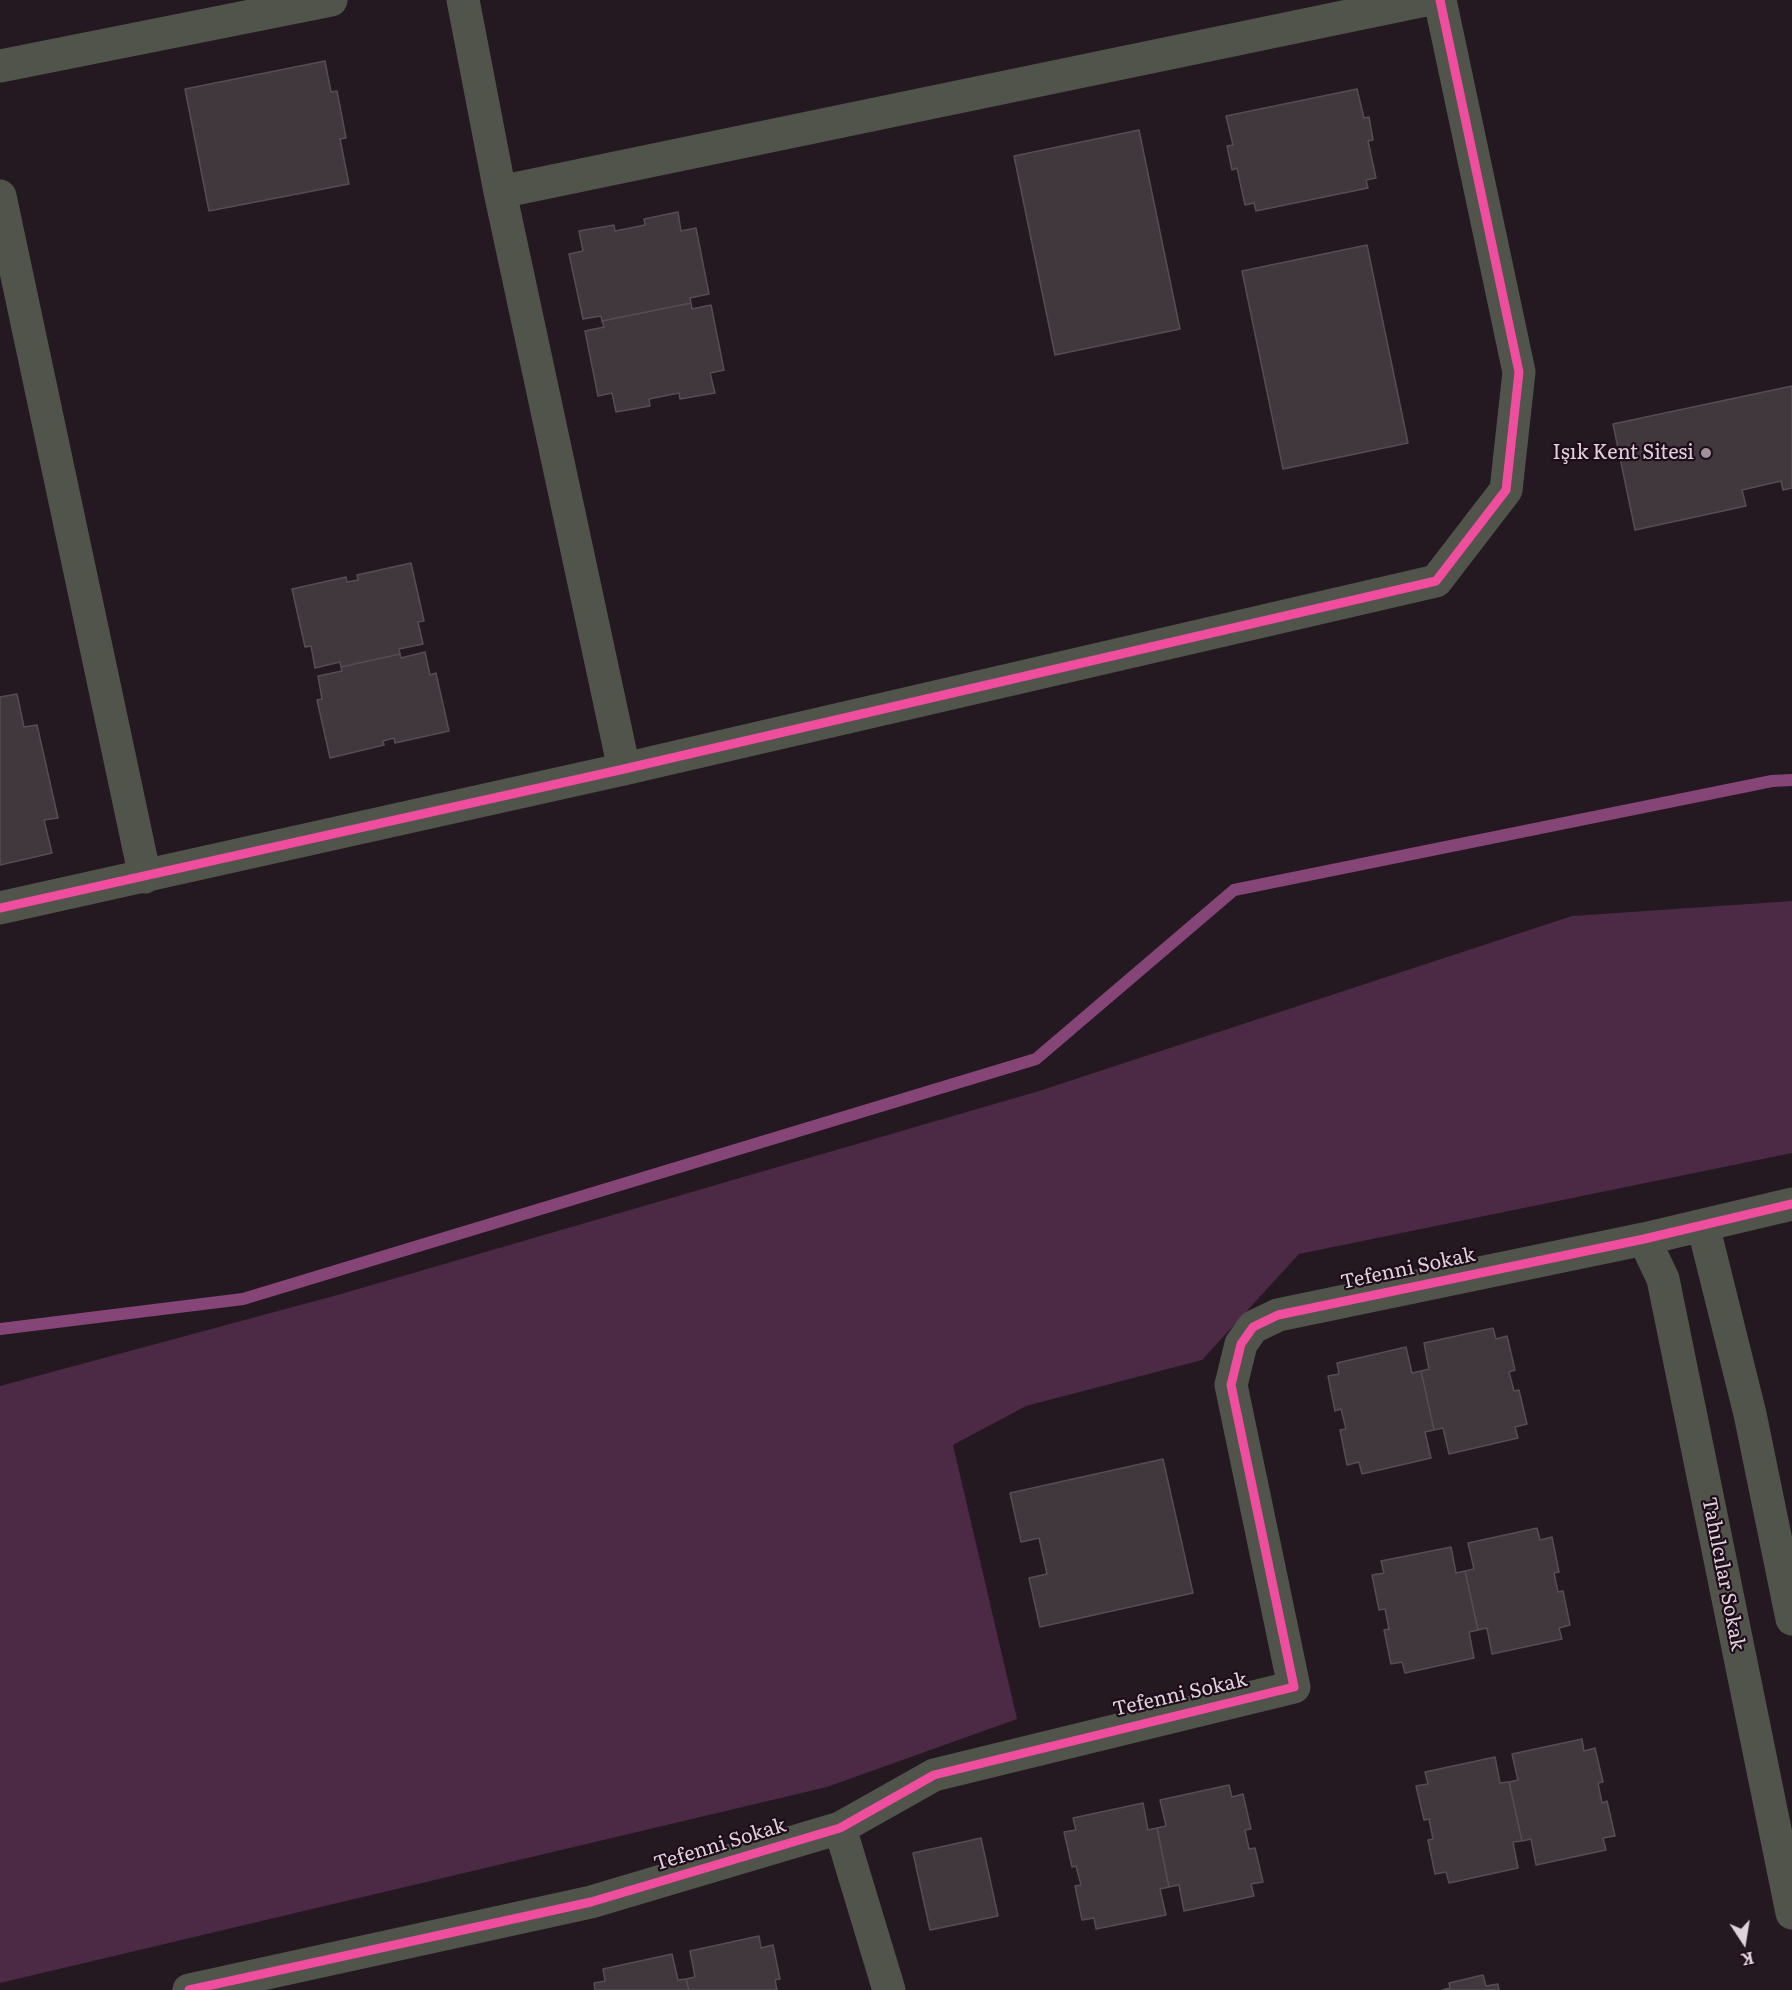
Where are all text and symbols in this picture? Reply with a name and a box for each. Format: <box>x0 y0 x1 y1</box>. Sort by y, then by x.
place label: Işık Kent Sitesi <box>1553 441 1694 465</box>
marker: Işık Kent Sitesi <box>1699 446 1713 460</box>
street label: Tefenni Sokak <box>1339 1243 1477 1295</box>
street label: Tahılcılar Sokak <box>1696 1495 1750 1653</box>
street label: Tefenni Sokak <box>1111 1668 1249 1722</box>
street label: Tefenni Sokak <box>651 1814 789 1876</box>
north arrow <box>1714 1912 1774 1972</box>
text: K <box>1739 1947 1756 1973</box>

